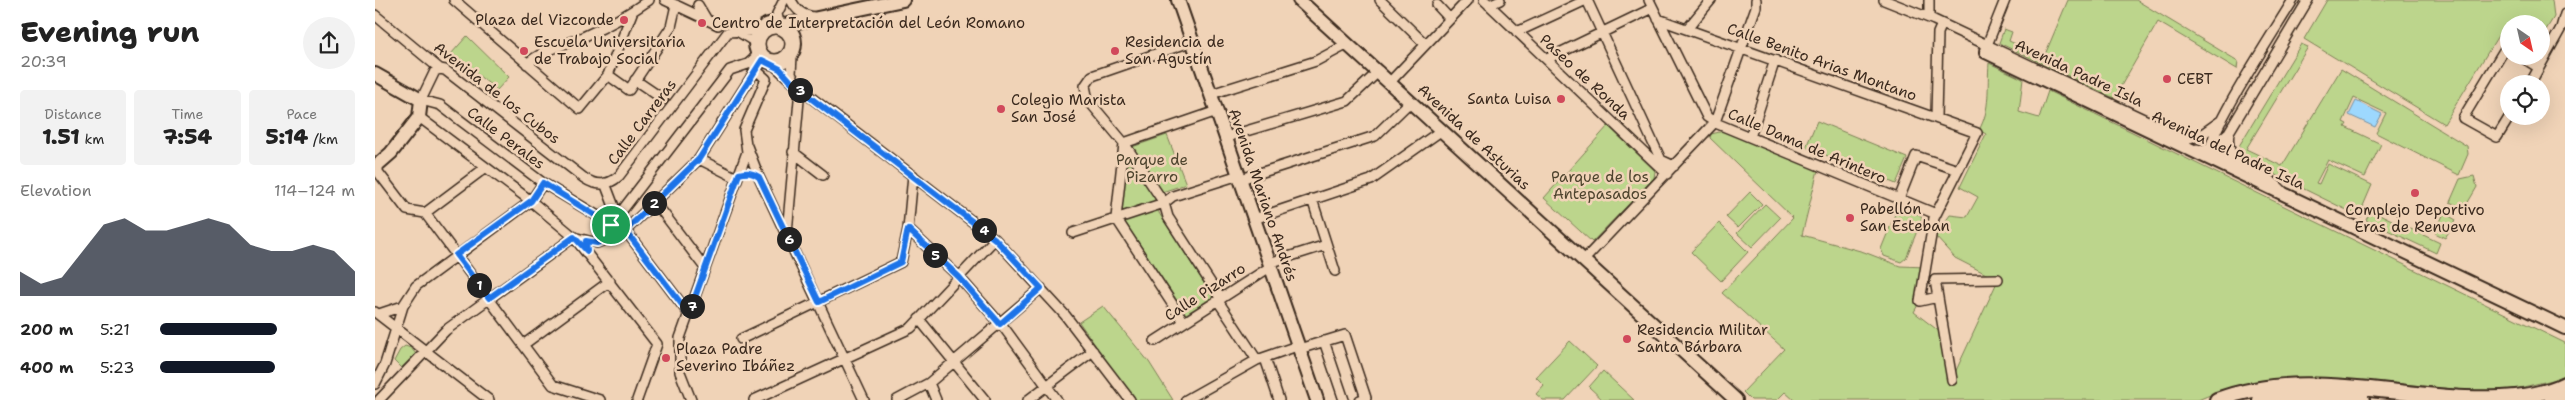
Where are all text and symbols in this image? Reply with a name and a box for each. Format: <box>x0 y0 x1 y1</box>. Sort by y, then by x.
place label: Plaza del Vizconde <box>475 10 614 30</box>
text: Evening run <box>20 13 199 51</box>
place label: Centro de Interpretación del León Romano <box>712 13 1025 33</box>
marker: Plaza del Vizconde <box>618 14 630 26</box>
north arrow <box>2500 15 2550 65</box>
map controls <box>2500 15 2550 125</box>
button: share <box>303 17 355 69</box>
marker: Centro de Interpretación del León Romano <box>696 17 708 29</box>
street label: Calle Benito Arias Montano <box>1724 18 1920 106</box>
street label: Paseo de Ronda <box>1535 30 1635 125</box>
place label: Escuela Universitaria de Trabajo Social <box>534 32 686 69</box>
place label: Residencia de San Agustín <box>1125 32 1225 69</box>
street label: Avenida Padre Isla <box>2012 35 2147 112</box>
street label: Avenida de los Cubos <box>430 37 564 149</box>
marker: Escuela Universitaria de Trabajo Social <box>518 45 530 57</box>
marker: Residencia de San Agustín <box>1109 45 1121 57</box>
text: 20:39 <box>20 51 67 72</box>
place label: CEBT <box>2177 69 2213 89</box>
marker: CEBT <box>2161 73 2173 85</box>
street label: Calle Carreras <box>603 75 681 169</box>
button: locate <box>2500 75 2550 125</box>
pin: 3 <box>787 78 813 102</box>
street label: Avenida de Asturias <box>1413 80 1535 194</box>
text: 3 <box>796 81 805 99</box>
place label: Santa Luisa <box>1467 89 1552 109</box>
place label: Colegio Marista San José <box>1011 90 1126 127</box>
marker: Santa Luisa <box>1555 93 1567 105</box>
street label: Calle Perales <box>463 102 549 174</box>
marker: Colegio Marista San José <box>995 103 1007 115</box>
street label: Calle Dama de Arintero <box>1725 104 1889 188</box>
text: Distance <box>44 105 102 123</box>
text: Time <box>171 105 204 123</box>
text: Pace <box>286 105 317 123</box>
street label: Avenida Mariano Andrés <box>1224 106 1302 284</box>
street label: Avenida del Padre Isla <box>2148 106 2308 195</box>
text: 1.51 <box>42 123 80 151</box>
text: 7:54 <box>163 123 212 151</box>
text: 5:14 <box>266 123 308 151</box>
text: km <box>80 130 104 148</box>
text: /km <box>308 130 338 148</box>
park label: Parque de Pizarro <box>1116 150 1188 187</box>
park label: Parque de los Antepasados <box>1551 167 1649 204</box>
text: Elevation <box>20 180 92 201</box>
text: 114–124 m <box>274 180 355 201</box>
marker: Complejo Deportivo Eras de Renueva <box>2409 187 2421 199</box>
pin: 2 <box>641 190 667 216</box>
text: 2 <box>650 194 659 212</box>
place label: Pabellón San Esteban <box>1860 199 1950 236</box>
place label: Complejo Deportivo Eras de Renueva <box>2345 200 2485 237</box>
pin <box>590 204 632 246</box>
icon: arrive <box>597 211 625 239</box>
marker: Pabellón San Esteban <box>1844 212 1856 224</box>
pin: 4 <box>971 218 997 242</box>
text: 4 <box>980 221 989 239</box>
pin: 6 <box>777 226 801 252</box>
text: 6 <box>785 230 794 248</box>
pin: 5 <box>923 242 947 268</box>
text: 5 <box>931 246 940 264</box>
street label: Calle Pizarro <box>1161 258 1249 326</box>
pin: 1 <box>467 272 491 298</box>
text: 1 <box>476 276 483 294</box>
pin: 7 <box>679 294 705 318</box>
text: 7 <box>688 297 697 315</box>
text: 200 m <box>20 319 73 340</box>
text: 5:21 <box>100 319 130 340</box>
place label: Residencia Militar Santa Bárbara <box>1637 320 1768 357</box>
marker: Residencia Militar Santa Bárbara <box>1621 333 1633 345</box>
place label: Plaza Padre Severino Ibáñez <box>676 339 795 376</box>
marker: Plaza Padre Severino Ibáñez <box>660 352 672 364</box>
text: 400 m <box>20 357 74 378</box>
text: 5:23 <box>100 357 134 378</box>

